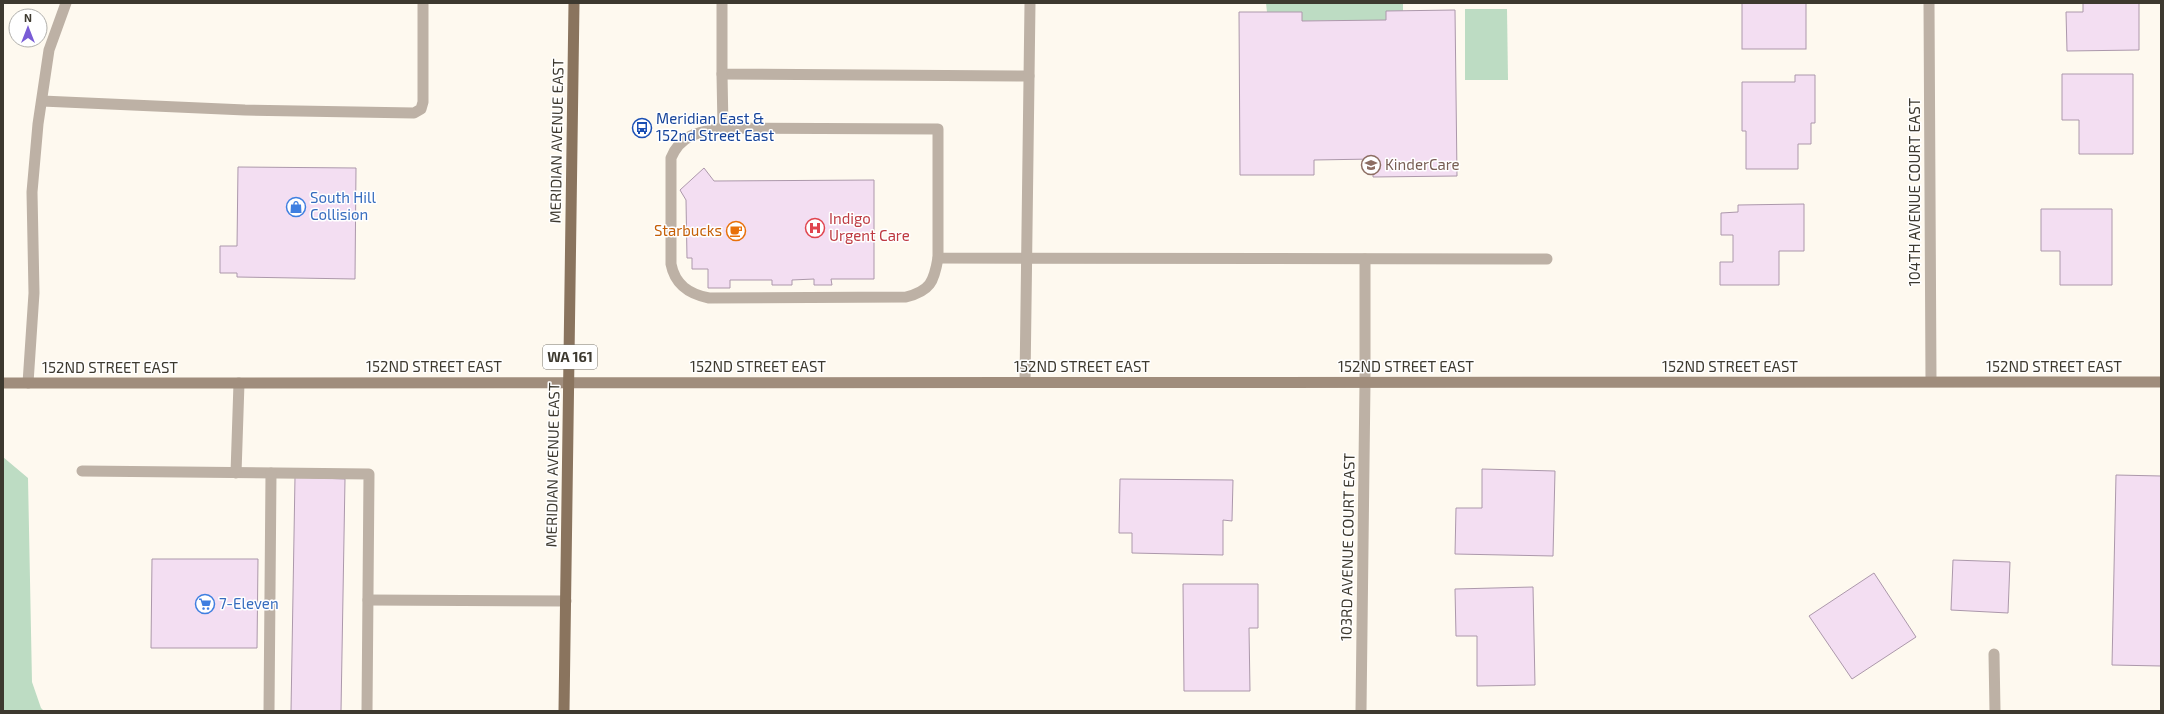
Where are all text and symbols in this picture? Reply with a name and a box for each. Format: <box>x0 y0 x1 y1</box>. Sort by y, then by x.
north arrow <box>8 8 48 48</box>
text: N <box>24 11 32 24</box>
street label: MERIDIAN AVENUE EAST <box>546 58 566 224</box>
street label: 104TH AVENUE COURT EAST <box>1905 97 1923 286</box>
place label: Meridian East & 152nd Street East <box>656 109 774 144</box>
bus stop icon: Meridian East & 152nd Street East <box>631 117 653 139</box>
school or university icon: KinderCare <box>1360 154 1382 176</box>
place label: KinderCare <box>1385 155 1460 173</box>
place label: South Hill Collision <box>310 188 376 223</box>
shop icon: South Hill Collision <box>285 196 307 218</box>
place label: Indigo Urgent Care <box>829 209 910 244</box>
hospital icon: Indigo Urgent Care <box>804 217 826 239</box>
cafe icon: Starbucks <box>725 220 747 242</box>
place label: Starbucks <box>654 221 722 239</box>
road number: WA 161 <box>543 345 597 369</box>
street label: 152ND STREET EAST <box>366 357 502 375</box>
street label: 152ND STREET EAST <box>690 357 826 375</box>
street label: 152ND STREET EAST <box>1014 357 1150 375</box>
street label: 152ND STREET EAST <box>1338 357 1474 375</box>
street label: 152ND STREET EAST <box>1662 357 1798 375</box>
street label: 152ND STREET EAST <box>1986 357 2122 375</box>
street label: 152ND STREET EAST <box>42 358 178 376</box>
street label: MERIDIAN AVENUE EAST <box>542 382 562 548</box>
street label: 103RD AVENUE COURT EAST <box>1336 452 1358 641</box>
supermarket icon: 7-Eleven <box>194 593 216 615</box>
place label: 7-Eleven <box>219 594 279 612</box>

